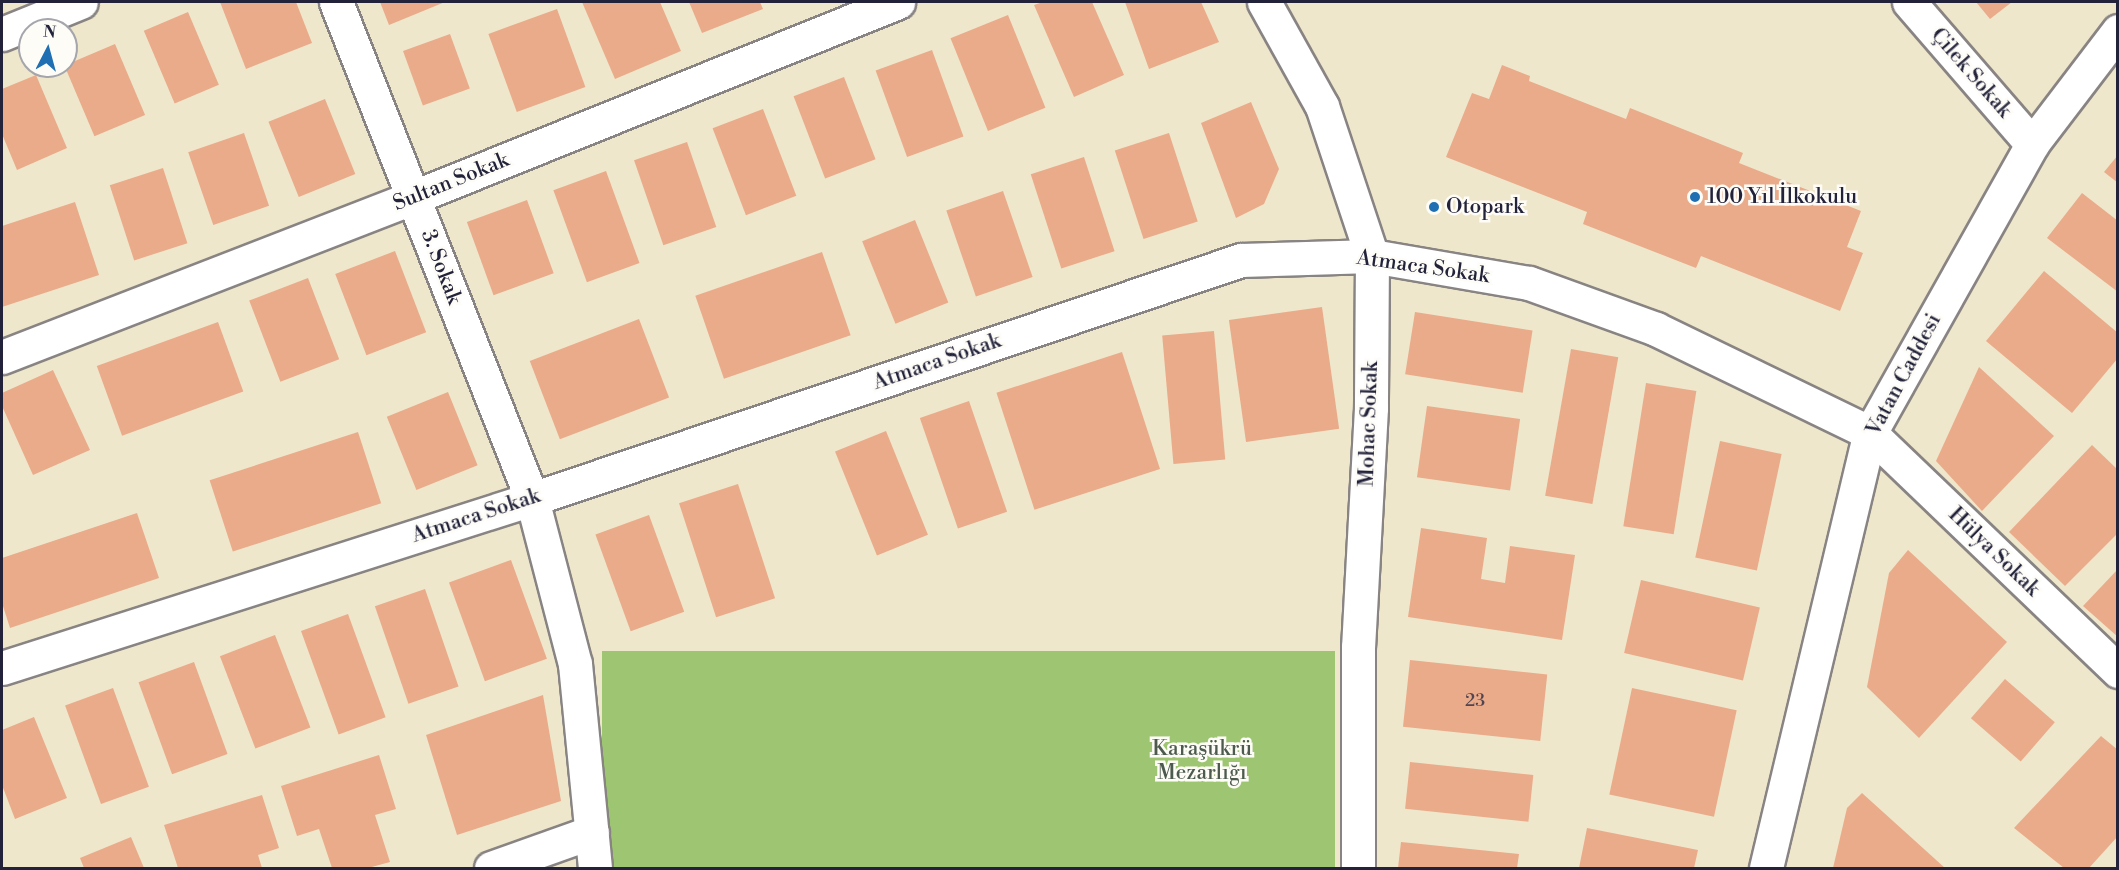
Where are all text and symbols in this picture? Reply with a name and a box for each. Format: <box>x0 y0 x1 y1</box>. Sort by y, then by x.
north arrow <box>18 18 78 78</box>
text: N <box>42 21 57 43</box>
street label: Çilek Sokak <box>1925 23 2017 123</box>
street label: Sultan Sokak <box>389 147 513 217</box>
place label: 100 Yıl İlkokulu <box>1707 184 1857 210</box>
marker: 100 Yıl İlkokulu <box>1688 190 1702 204</box>
place label: Otopark <box>1446 194 1524 220</box>
marker: Otopark <box>1427 200 1441 214</box>
street label: 3. Sokak <box>415 226 467 308</box>
street label: Atmaca Sokak <box>1355 245 1491 289</box>
street label: Vatan Caddesi <box>1861 310 1947 440</box>
street label: Atmaca Sokak <box>870 328 1004 396</box>
street label: Mohac Sokak <box>1354 361 1384 487</box>
street label: Atmaca Sokak <box>409 483 543 549</box>
street label: Hülya Sokak <box>1943 502 2045 602</box>
house number: 23 <box>1465 690 1485 712</box>
park label: Karaşükrü Mezarlığı <box>1152 736 1252 786</box>

